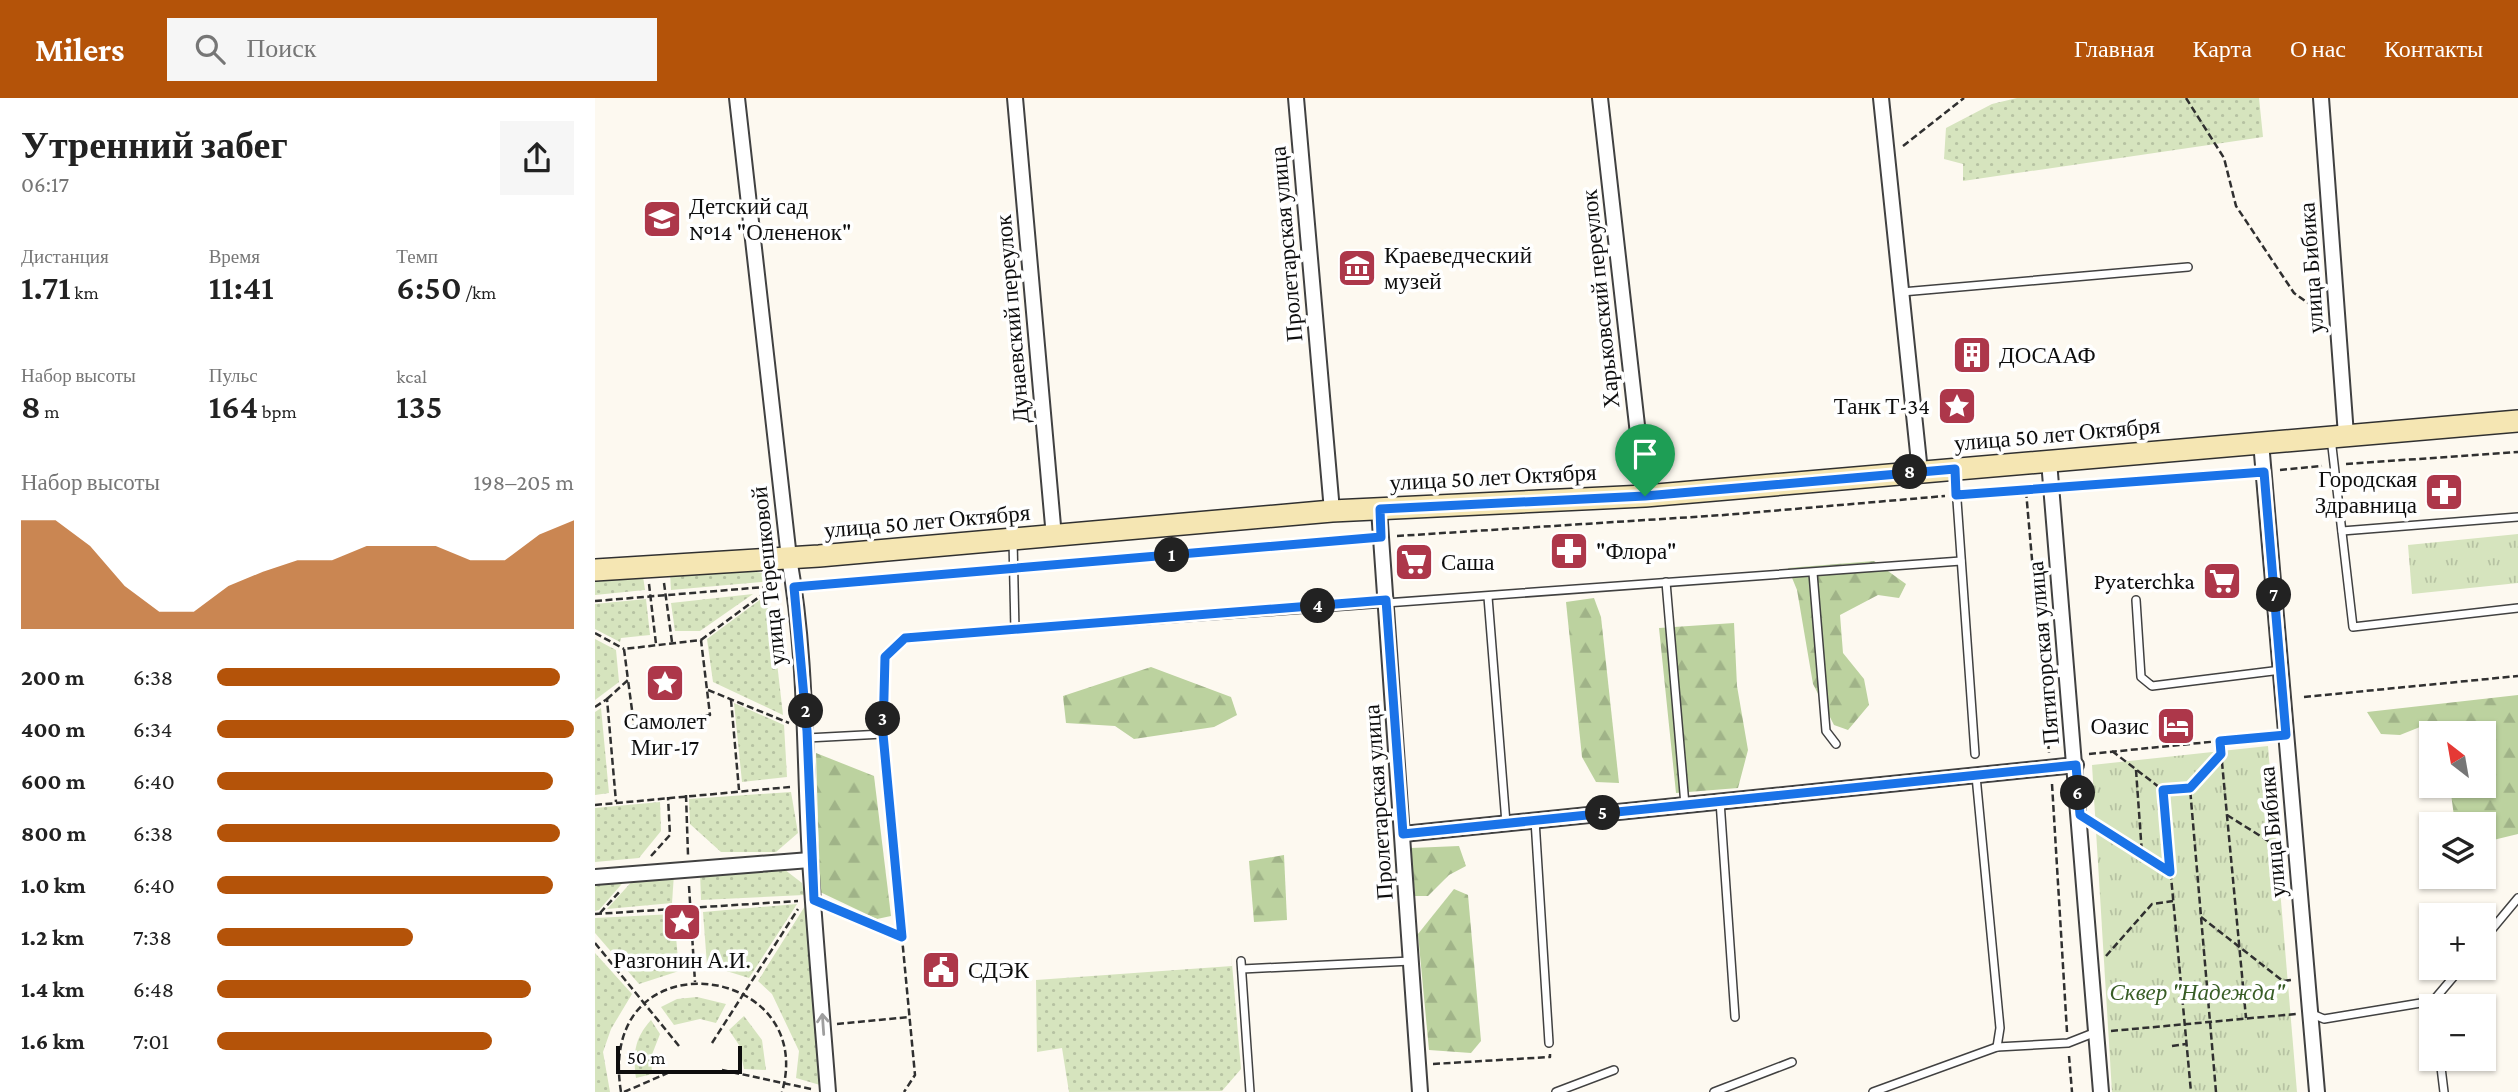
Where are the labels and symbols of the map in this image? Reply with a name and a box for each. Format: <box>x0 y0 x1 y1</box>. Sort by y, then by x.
street label: Пролетарская улица <box>1265 145 1307 343</box>
street label: Харьковский переулок <box>1576 188 1624 410</box>
place label: Детский сад №14 "Олененок" <box>689 193 851 245</box>
school or university icon: Детский сад №14 "Олененок" <box>641 198 683 240</box>
street label: улица Бибика <box>2293 201 2329 335</box>
street label: Дунаевский переулок <box>990 213 1034 424</box>
place label: Краеведческий музей <box>1384 242 1532 294</box>
museum icon: Краеведческий музей <box>1336 247 1378 289</box>
building icon: ДОСААФ <box>1951 334 1993 376</box>
place label: ДОСААФ <box>1999 342 2096 368</box>
place icon: Танк Т-34 <box>1936 385 1978 427</box>
place label: Танк Т-34 <box>1834 393 1930 419</box>
street label: улица 50 лет Октября <box>1953 412 2162 456</box>
pin <box>1615 424 1675 496</box>
pin: 8 <box>1893 454 1927 490</box>
street label: улица 50 лет Октября <box>1389 459 1597 495</box>
place label: Городская Здравница <box>2315 466 2417 518</box>
pharmacy icon: Городская Здравница <box>2423 471 2465 513</box>
street label: улица Терешковой <box>746 485 790 667</box>
street label: улица 50 лет Октября <box>823 499 1032 543</box>
pharmacy icon: "Флора" <box>1548 530 1590 572</box>
pin: 1 <box>1155 538 1189 573</box>
place label: "Флора" <box>1596 538 1677 564</box>
supermarket icon: Саша <box>1393 541 1435 583</box>
place label: Саша <box>1441 549 1494 575</box>
street label: Пятигорская улица <box>2022 560 2064 746</box>
supermarket icon: Pyaterchka <box>2201 560 2243 602</box>
place label: Pyaterchka <box>2094 568 2195 594</box>
pin: 7 <box>2257 578 2291 612</box>
pin: 4 <box>1301 588 1335 624</box>
place icon: Самолет Миг-17 <box>644 662 686 704</box>
pin: 2 <box>789 694 823 728</box>
pin: 3 <box>865 702 901 736</box>
street label: Пролетарская улица <box>1358 703 1398 901</box>
hotel icon: Оазис <box>2155 705 2197 747</box>
place label: Самолет Миг-17 <box>623 708 707 760</box>
place label: Оазис <box>2091 713 2149 739</box>
north arrow <box>2419 721 2495 798</box>
street label: улица Бибика <box>2253 765 2291 899</box>
pin: 6 <box>2061 776 2095 810</box>
pin: 5 <box>1585 796 1621 830</box>
place icon: Разгонин А.И. <box>661 901 703 943</box>
place label: Разгонин А.И. <box>613 947 751 973</box>
public building icon: СДЭК <box>920 949 962 991</box>
place label: СДЭК <box>968 957 1030 983</box>
park label: Сквер "Надежда" <box>2110 979 2286 1005</box>
one-way arrow <box>816 1013 829 1036</box>
scale bar <box>616 1043 742 1075</box>

